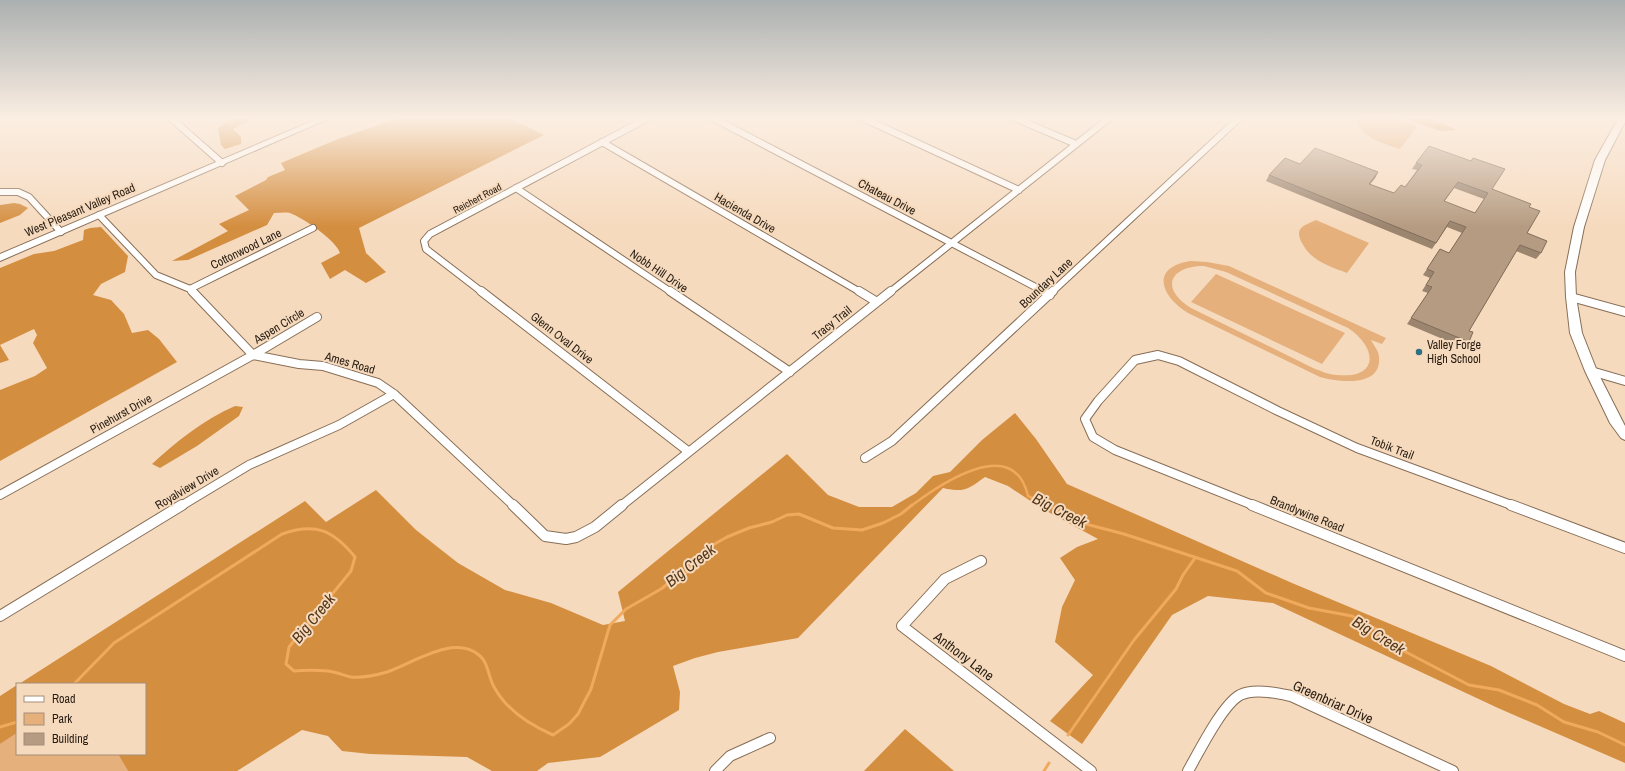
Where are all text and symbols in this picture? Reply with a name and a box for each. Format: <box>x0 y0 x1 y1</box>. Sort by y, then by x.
street label: Chateau Drive <box>855 175 919 219</box>
street label: West Pleasant Valley Road <box>22 180 138 240</box>
street label: Reichert Road <box>451 180 504 217</box>
street label: Hacienda Drive <box>711 189 779 237</box>
street label: Cottonwood Lane <box>208 225 284 273</box>
street label: Nobb Hill Drive <box>627 246 691 296</box>
street label: Boundary Lane <box>1016 254 1076 312</box>
street label: Tracy Trail <box>809 302 855 344</box>
street label: Aspen Circle <box>250 305 307 348</box>
street label: Glenn Oval Drive <box>527 308 597 368</box>
place label: Valley Forge High School <box>1427 337 1481 367</box>
marker: Valley Forge High School <box>1414 347 1424 357</box>
street label: Ames Road <box>322 348 377 378</box>
street label: Pinehurst Drive <box>87 390 155 438</box>
street label: Tobik Trail <box>1368 432 1416 464</box>
street label: Royalview Drive <box>152 463 222 513</box>
water label: Big Creek <box>1029 487 1091 533</box>
street label: Brandywine Road <box>1268 492 1346 536</box>
water label: Big Creek <box>660 538 720 592</box>
water label: Big Creek <box>286 588 340 648</box>
water label: Big Creek <box>1348 610 1410 660</box>
street label: Anthony Lane <box>929 627 998 685</box>
street label: Greenbriar Drive <box>1290 676 1376 728</box>
legend <box>16 683 146 755</box>
text: Road <box>52 691 76 707</box>
text: Park <box>52 711 72 727</box>
text: Building <box>52 731 89 747</box>

